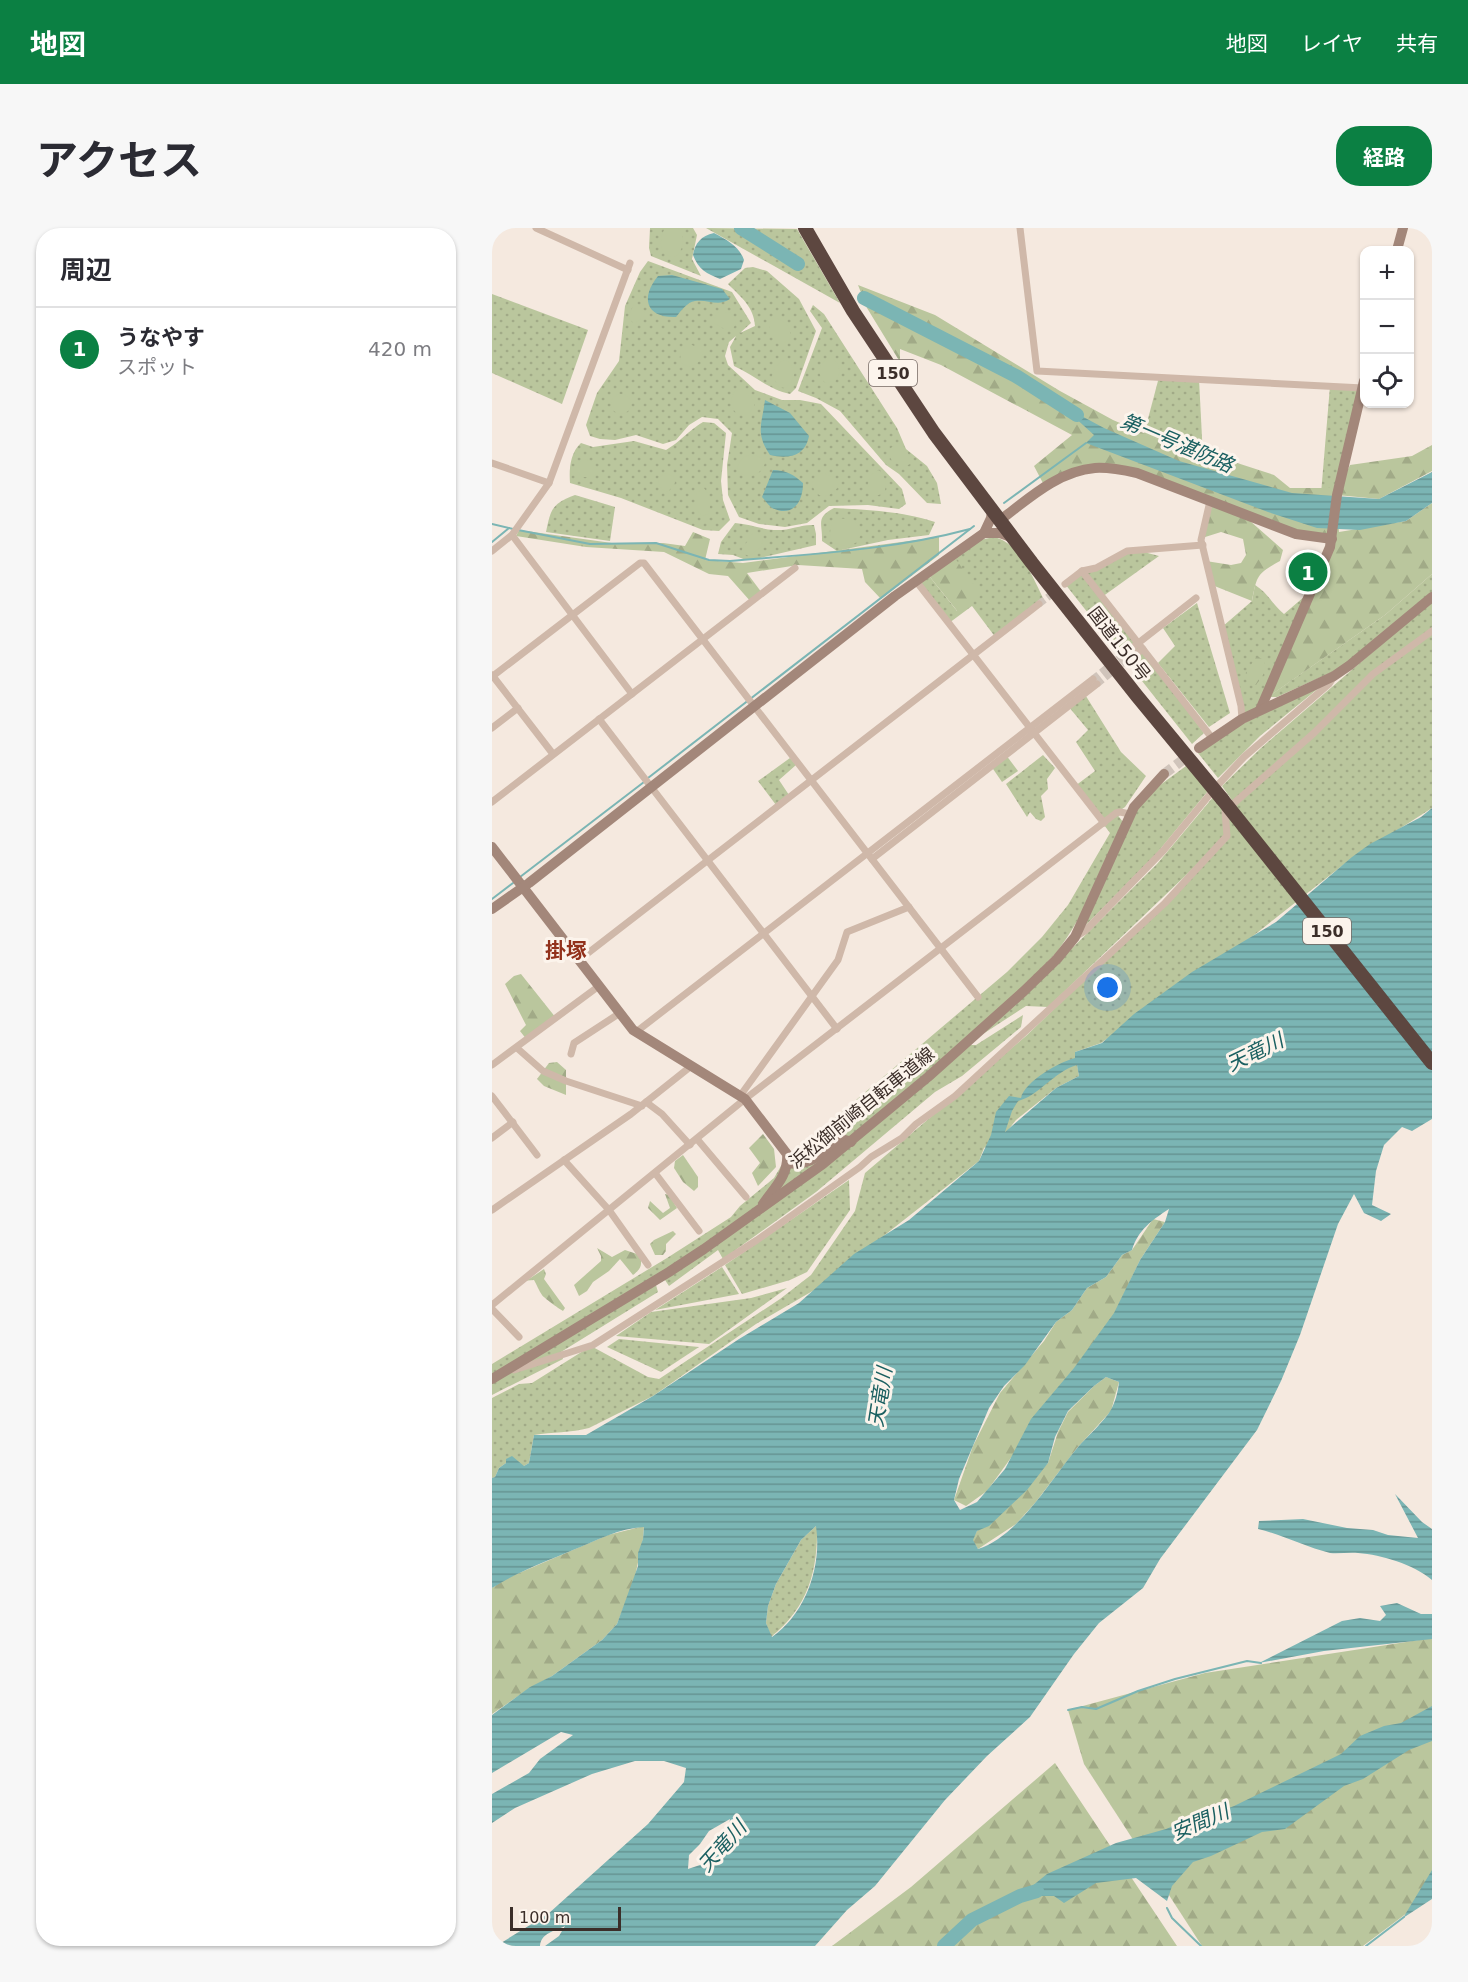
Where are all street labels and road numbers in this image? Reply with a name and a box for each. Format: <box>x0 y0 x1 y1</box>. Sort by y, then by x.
road number: 150 <box>869 360 917 386</box>
street label: 国道150号 <box>1084 602 1155 685</box>
road number: 150 <box>1303 918 1351 944</box>
street label: 浜松御前崎自転車道線 <box>785 1043 938 1172</box>

